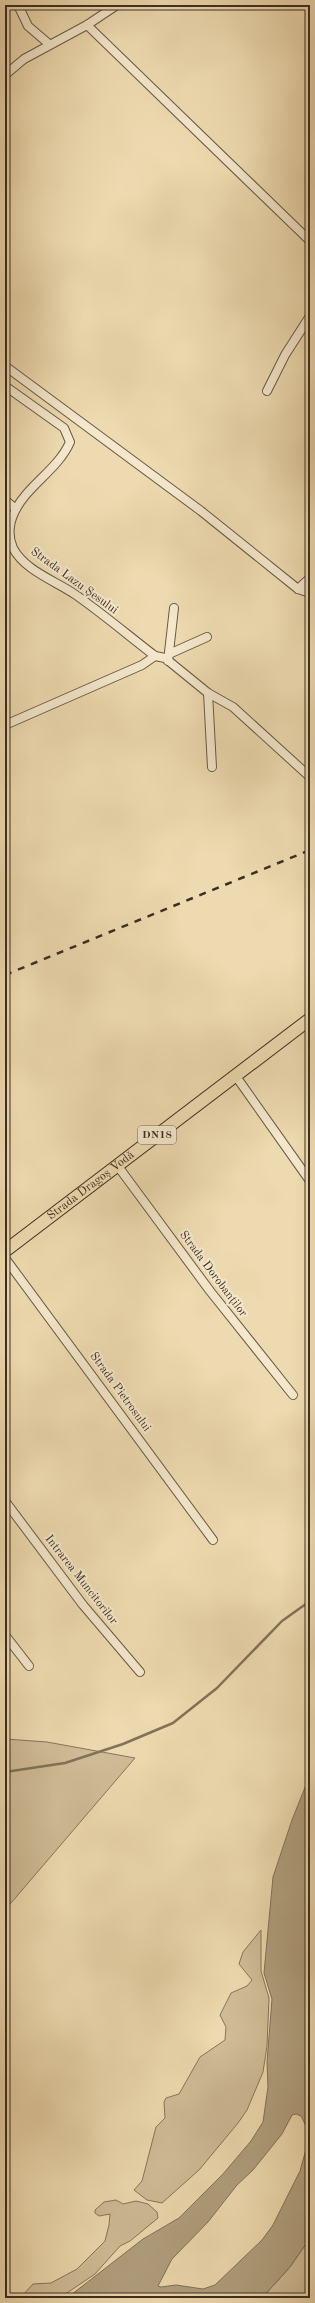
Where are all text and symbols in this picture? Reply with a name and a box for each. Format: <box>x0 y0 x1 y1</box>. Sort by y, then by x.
street label: Strada Lazu Șesului <box>28 545 120 617</box>
road number: DN18 <box>138 1126 176 1144</box>
street label: Strada Dragoș Vodă <box>45 1149 137 1222</box>
street label: Strada Dorobanților <box>177 1229 249 1319</box>
street label: Strada Pietrosului <box>87 1350 153 1434</box>
street label: Intrarea Muncitorilor <box>42 1533 120 1627</box>

